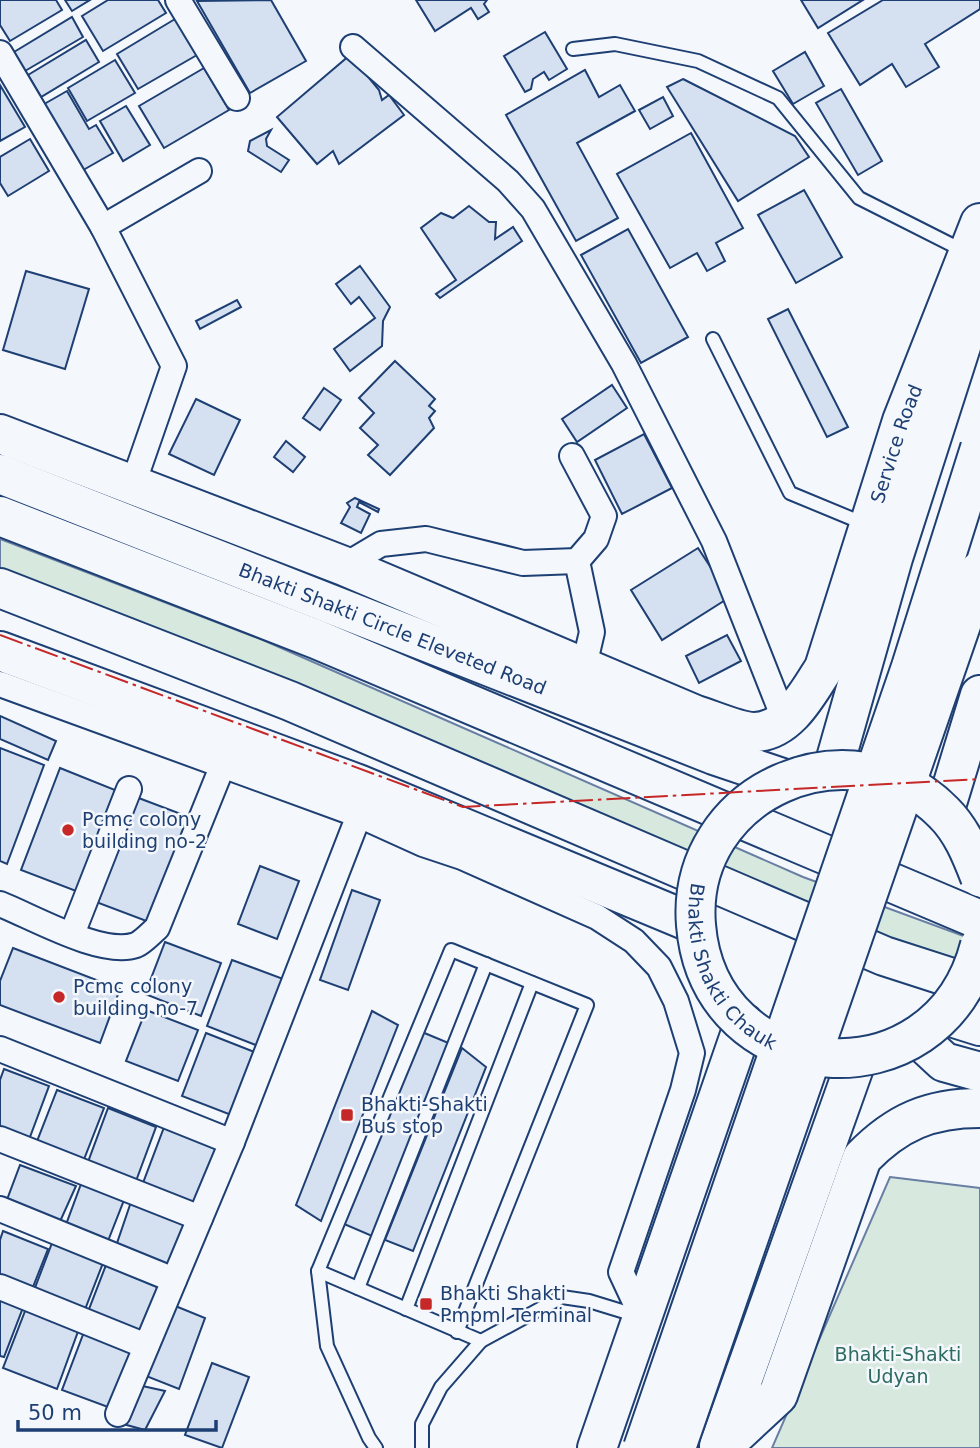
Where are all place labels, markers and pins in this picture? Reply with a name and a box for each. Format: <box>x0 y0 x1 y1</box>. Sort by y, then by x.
place label: Pcmc colony building no-2 <box>82 808 207 852</box>
marker: Pcmc colony building no-2 <box>60 822 76 838</box>
place label: Pcmc colony building no-7 <box>73 975 198 1019</box>
marker: Pcmc colony building no-7 <box>51 989 67 1005</box>
place label: Bhakti-Shakti Bus stop <box>361 1093 488 1137</box>
marker: Bhakti-Shakti Bus stop <box>339 1107 355 1123</box>
place label: Bhakti Shakti Pmpml Terminal <box>440 1282 592 1326</box>
marker: Bhakti Shakti Pmpml Terminal <box>418 1296 434 1312</box>

